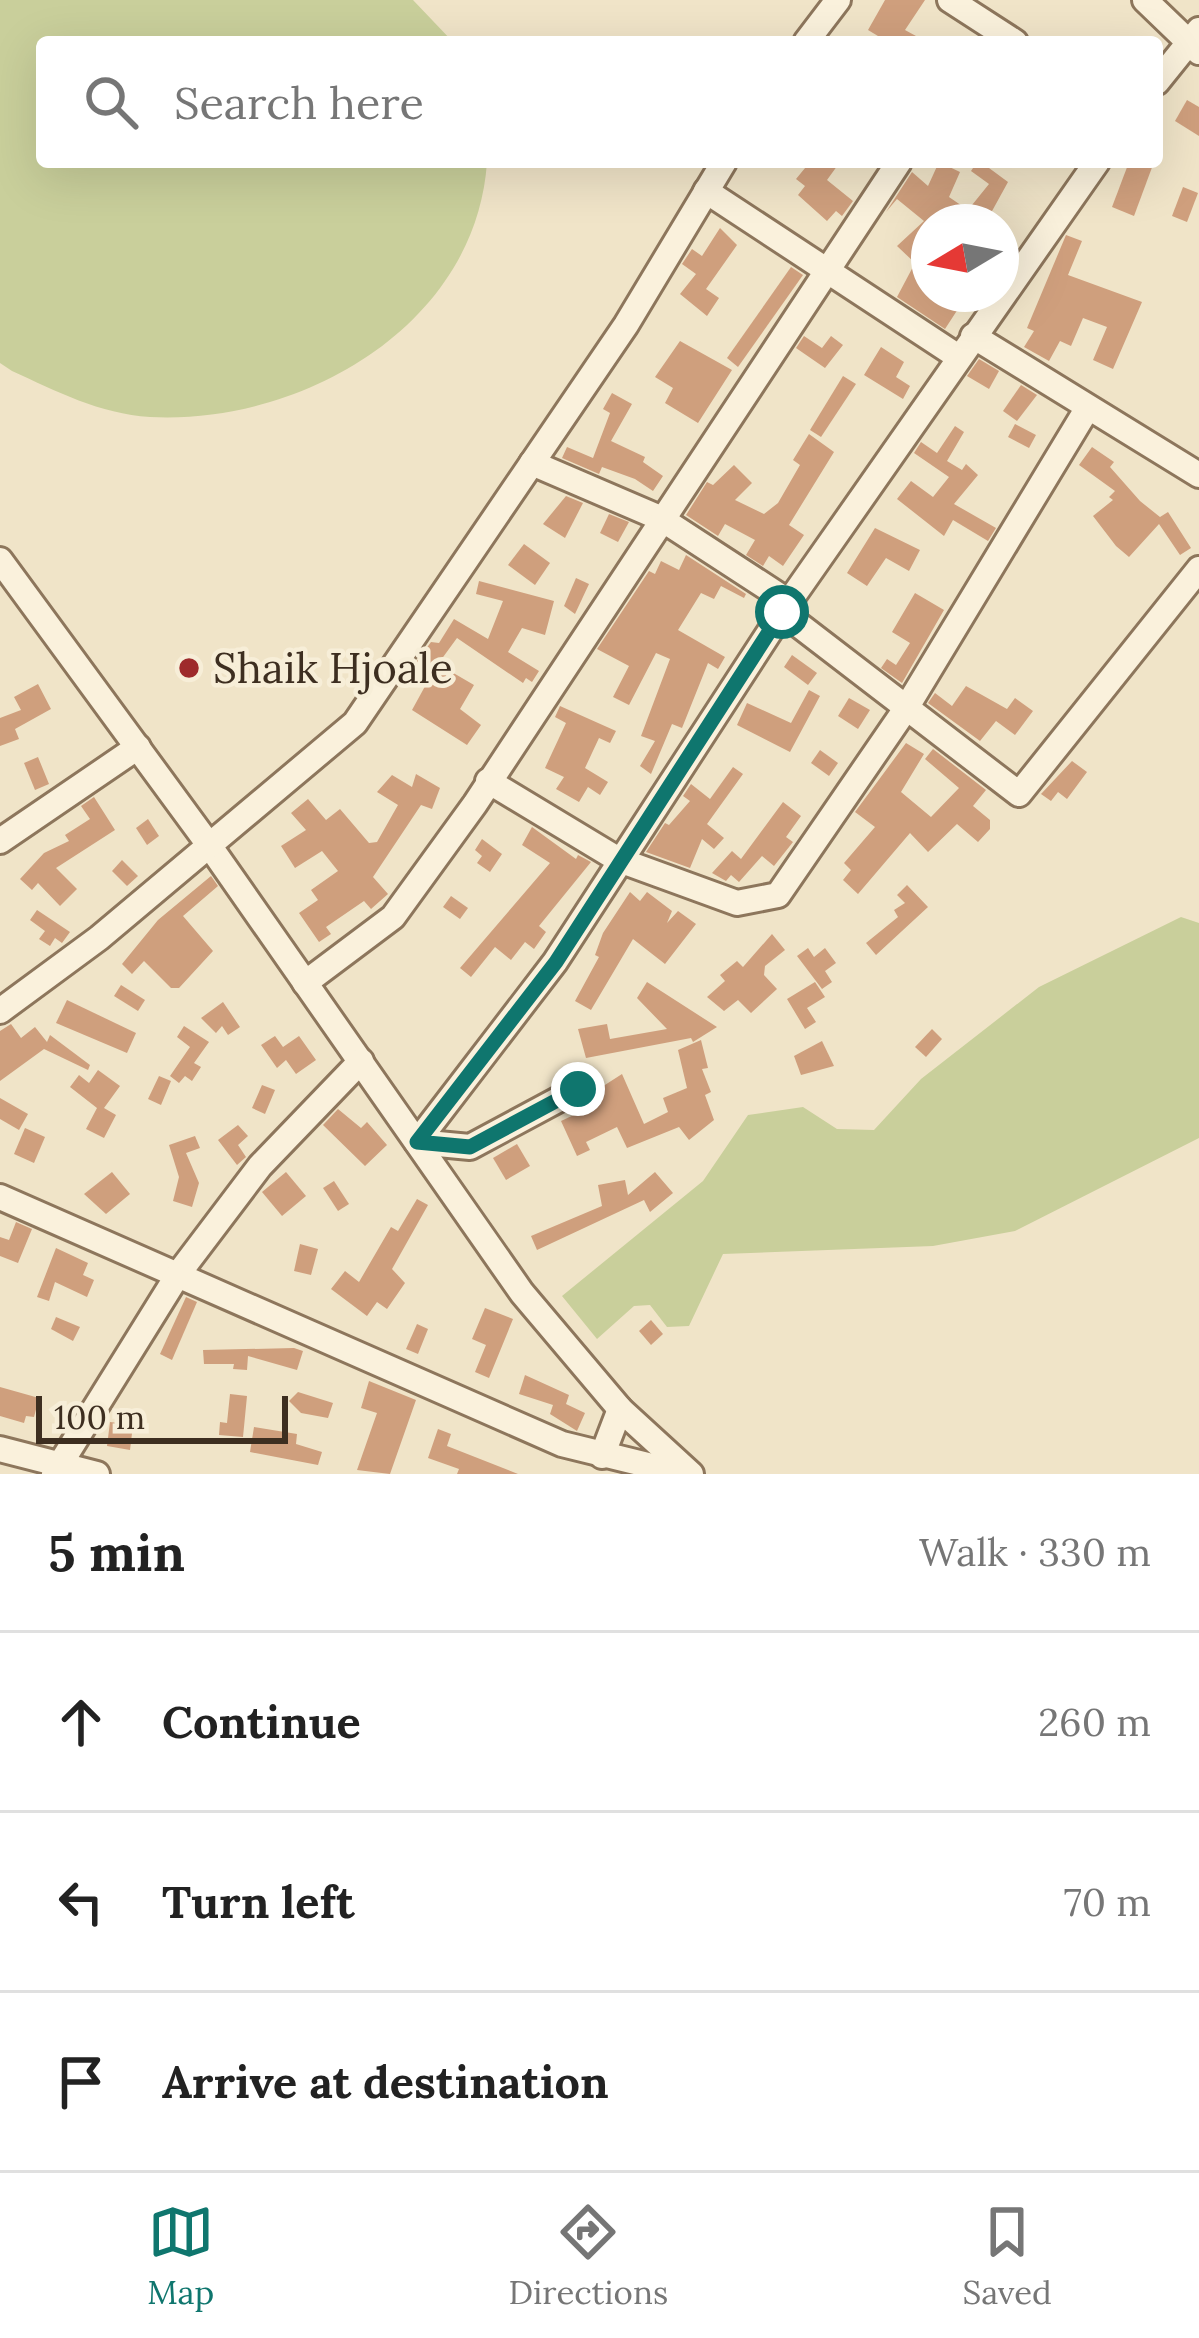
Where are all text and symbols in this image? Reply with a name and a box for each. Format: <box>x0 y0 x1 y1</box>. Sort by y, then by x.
search box <box>36 36 1163 168</box>
icon: search <box>78 69 144 135</box>
text: Search here <box>174 74 424 131</box>
north arrow <box>911 204 1019 312</box>
route start <box>755 585 809 639</box>
place label: Shaik Hjoale <box>213 641 453 695</box>
marker: Shaik Hjoale <box>176 655 202 681</box>
route end <box>551 1062 605 1116</box>
scale bar <box>36 1390 288 1443</box>
text: 100 m <box>54 1396 145 1438</box>
text: 5 min <box>48 1520 185 1585</box>
text: Walk · 330 m <box>919 1527 1151 1577</box>
icon: ahead <box>48 1689 114 1755</box>
text: Continue <box>162 1693 361 1750</box>
text: 260 m <box>1038 1697 1151 1747</box>
icon: left <box>48 1869 114 1935</box>
text: Turn left <box>162 1873 355 1930</box>
text: 70 m <box>1064 1877 1151 1927</box>
icon: arrive <box>48 2049 114 2115</box>
text: Arrive at destination <box>162 2053 609 2110</box>
tab: Map <box>147 2199 214 2313</box>
tab: Directions <box>509 2199 668 2313</box>
tab: Saved <box>963 2199 1052 2313</box>

